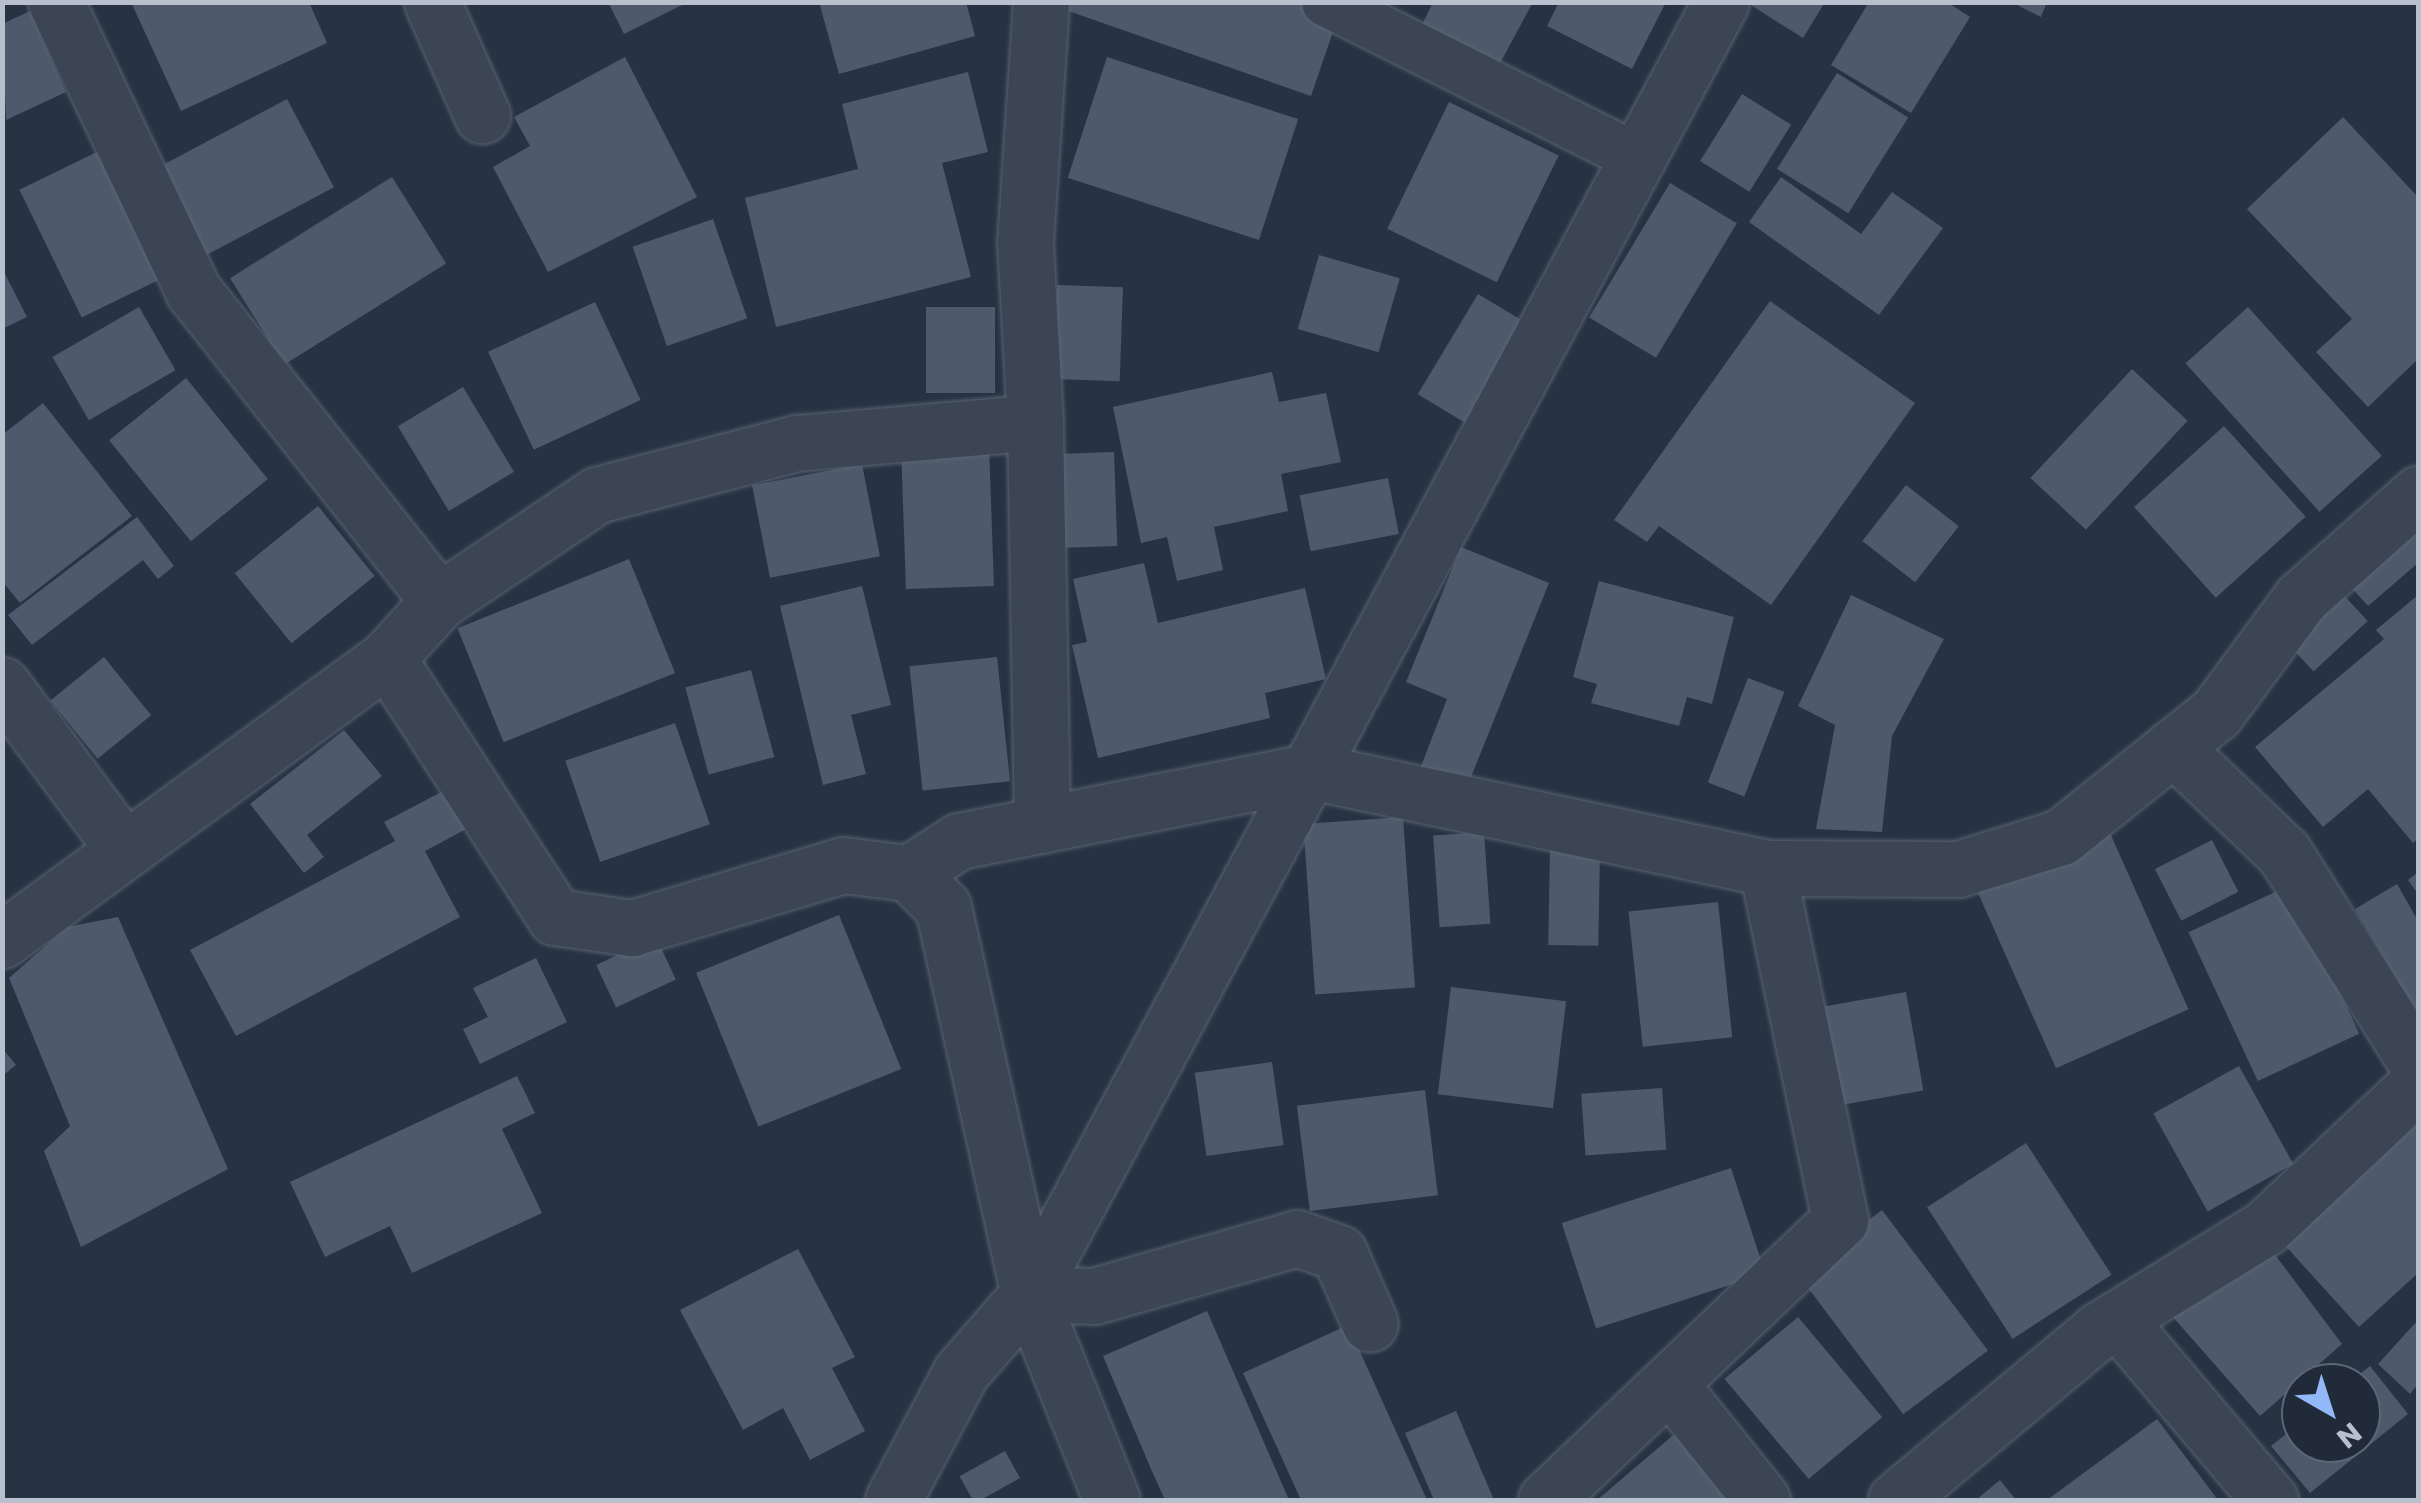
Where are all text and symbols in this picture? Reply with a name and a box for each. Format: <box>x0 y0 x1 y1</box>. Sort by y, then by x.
north arrow <box>2281 1363 2381 1463</box>
text: N <box>2328 1413 2369 1457</box>

